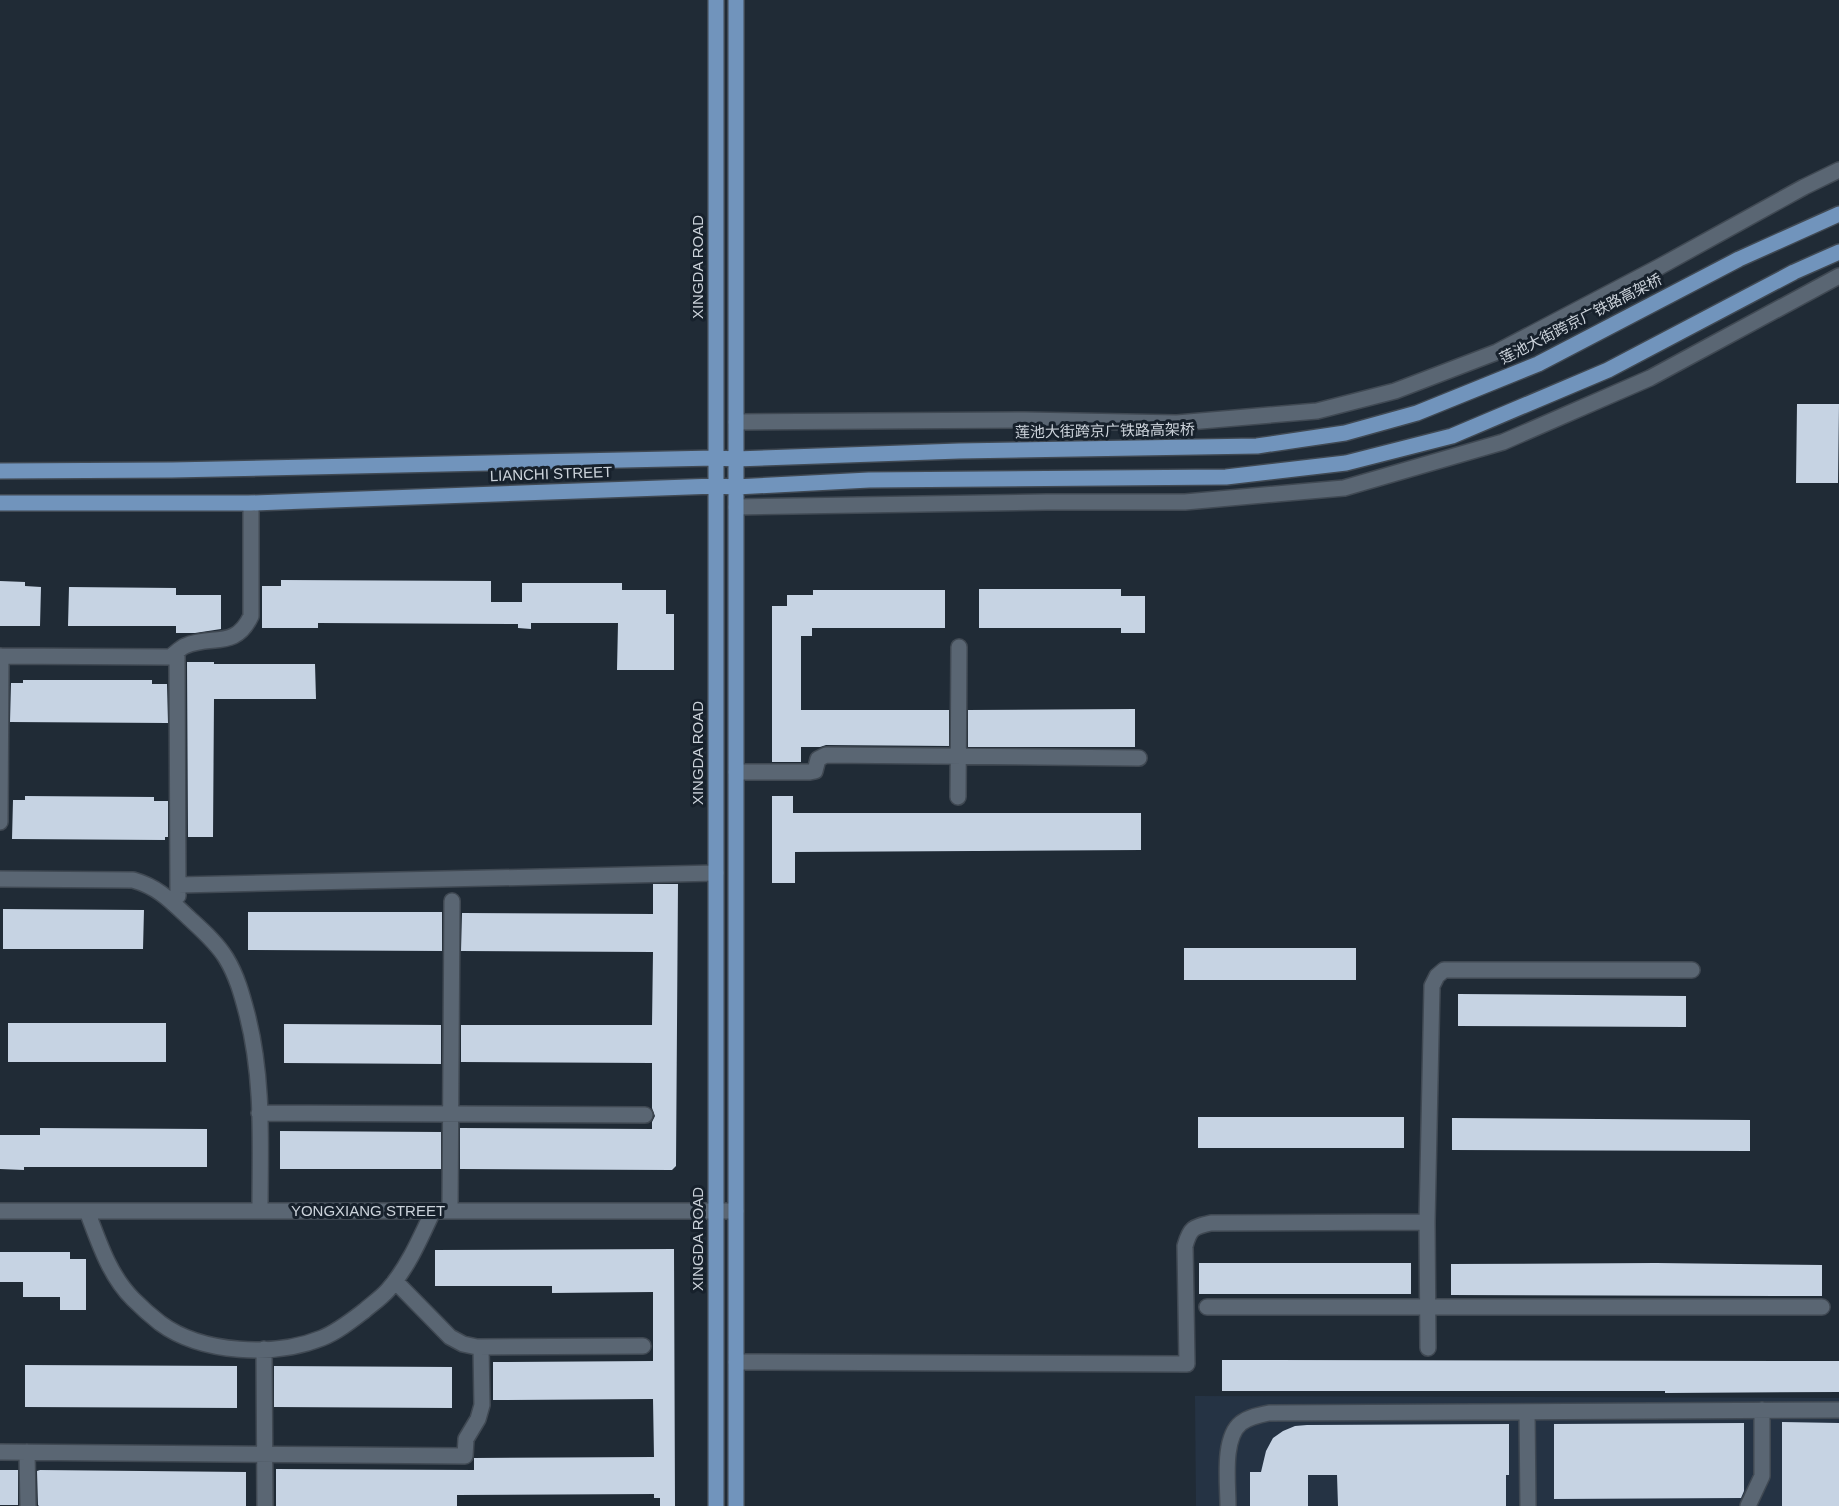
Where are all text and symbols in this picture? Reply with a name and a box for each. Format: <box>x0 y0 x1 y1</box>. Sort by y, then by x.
street label: XINGDA ROAD <box>689 215 706 319</box>
street label: 莲池大街跨京广铁路高架桥 <box>1497 270 1665 367</box>
street label: 莲池大街跨京广铁路高架桥 <box>1015 420 1195 441</box>
street label: LIANCHI STREET <box>489 463 613 484</box>
street label: XINGDA ROAD <box>689 701 706 805</box>
street label: XINGDA ROAD <box>689 1187 706 1291</box>
street label: YONGXIANG STREET <box>291 1202 445 1219</box>

